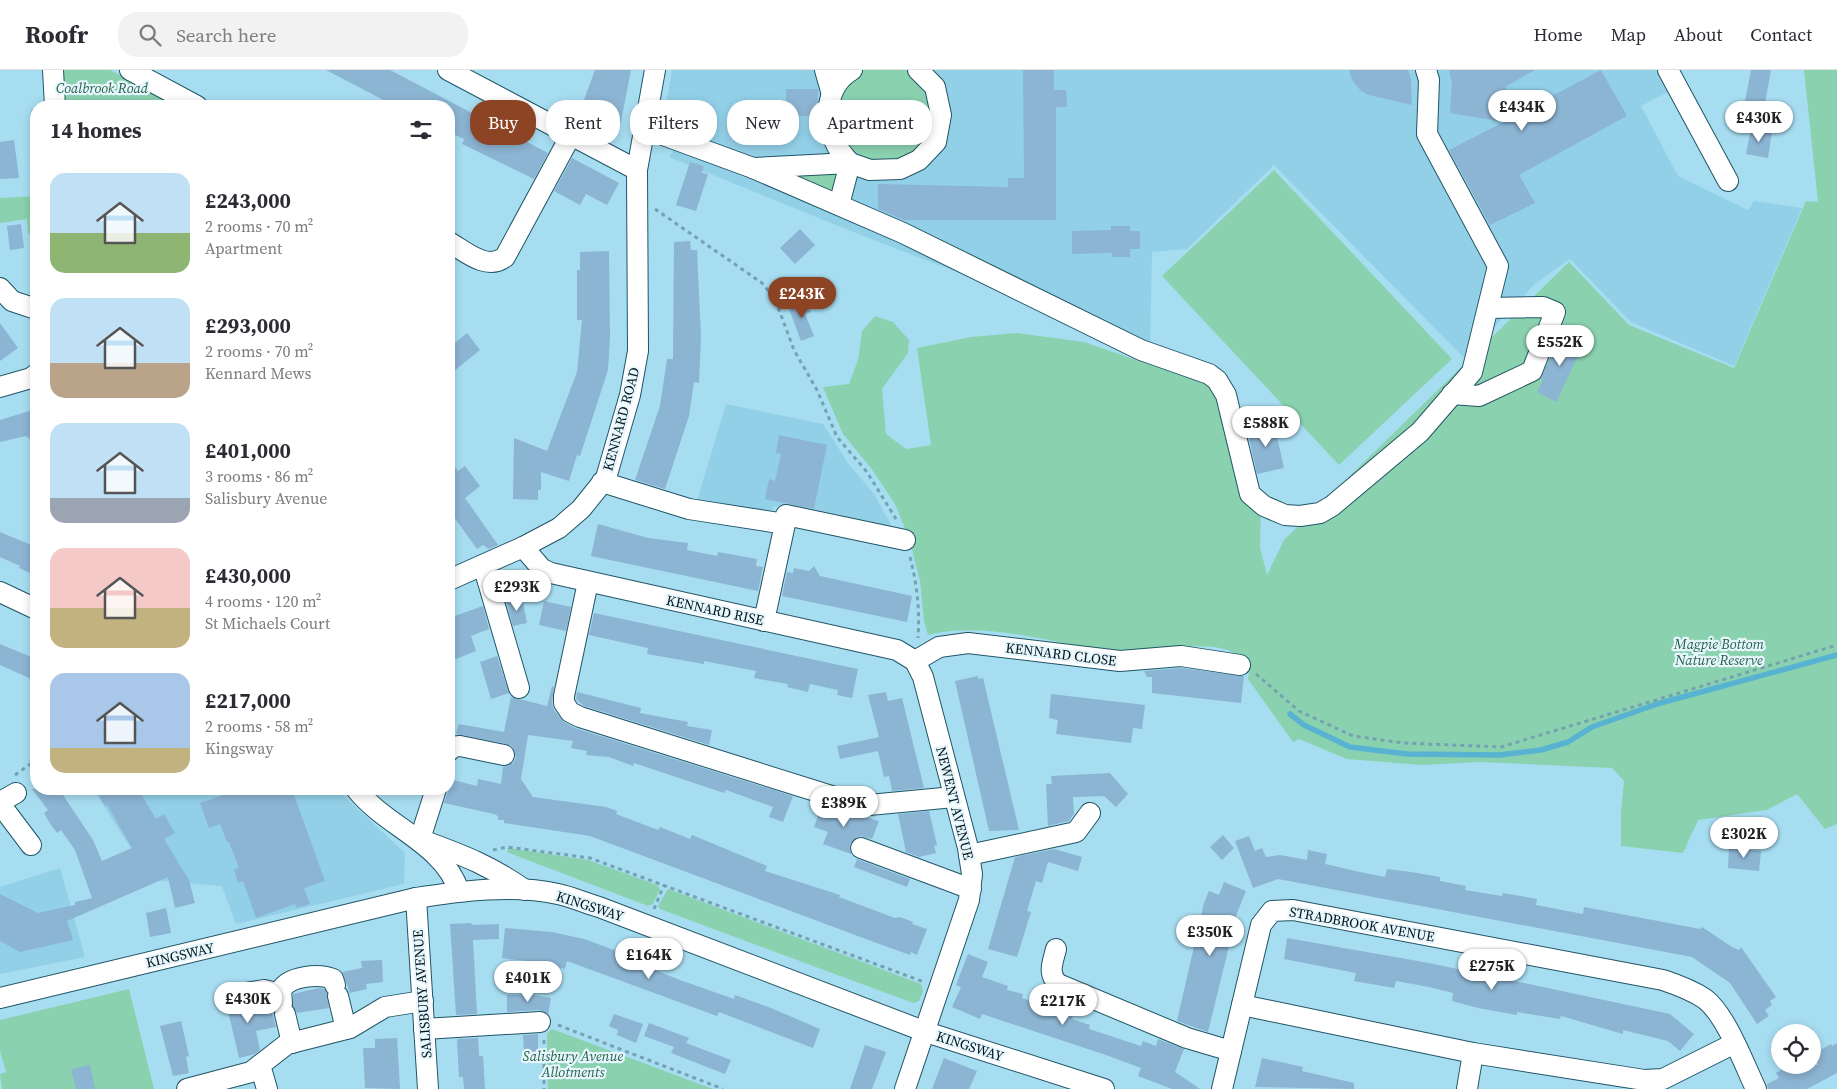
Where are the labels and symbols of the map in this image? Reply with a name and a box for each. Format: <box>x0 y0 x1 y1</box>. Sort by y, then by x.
park label: Coalbrook Road <box>56 78 149 98</box>
pin: £434K <box>1487 90 1557 132</box>
pin: £430K <box>1724 100 1794 143</box>
pin: £243K <box>767 276 837 319</box>
pin: £552K <box>1525 324 1595 367</box>
street label: KENNARD ROAD <box>598 365 644 473</box>
pin: £588K <box>1231 406 1301 448</box>
pin: £293K <box>482 570 552 612</box>
street label: KENNARD RISE <box>664 590 766 630</box>
park label: Magpie Bottom Nature Reserve <box>1673 634 1765 670</box>
street label: KENNARD CLOSE <box>1004 637 1118 671</box>
street label: NEWENT AVENUE <box>931 744 979 862</box>
pin: £389K <box>809 786 879 828</box>
pin: £302K <box>1709 816 1779 859</box>
street label: KINGSWAY <box>554 886 626 926</box>
street label: STRADBROOK AVENUE <box>1288 901 1436 947</box>
pin: £350K <box>1175 914 1245 957</box>
street label: SALISBURY AVENUE <box>408 929 436 1059</box>
street label: KINGSWAY <box>144 937 216 973</box>
pin: £164K <box>614 938 684 980</box>
pin: £275K <box>1457 948 1527 991</box>
pin: £401K <box>493 960 563 1003</box>
pin: £430K <box>213 982 283 1024</box>
pin: £217K <box>1028 984 1098 1026</box>
street label: KINGSWAY <box>934 1026 1006 1066</box>
park label: Salisbury Avenue Allotments <box>523 1046 623 1082</box>

